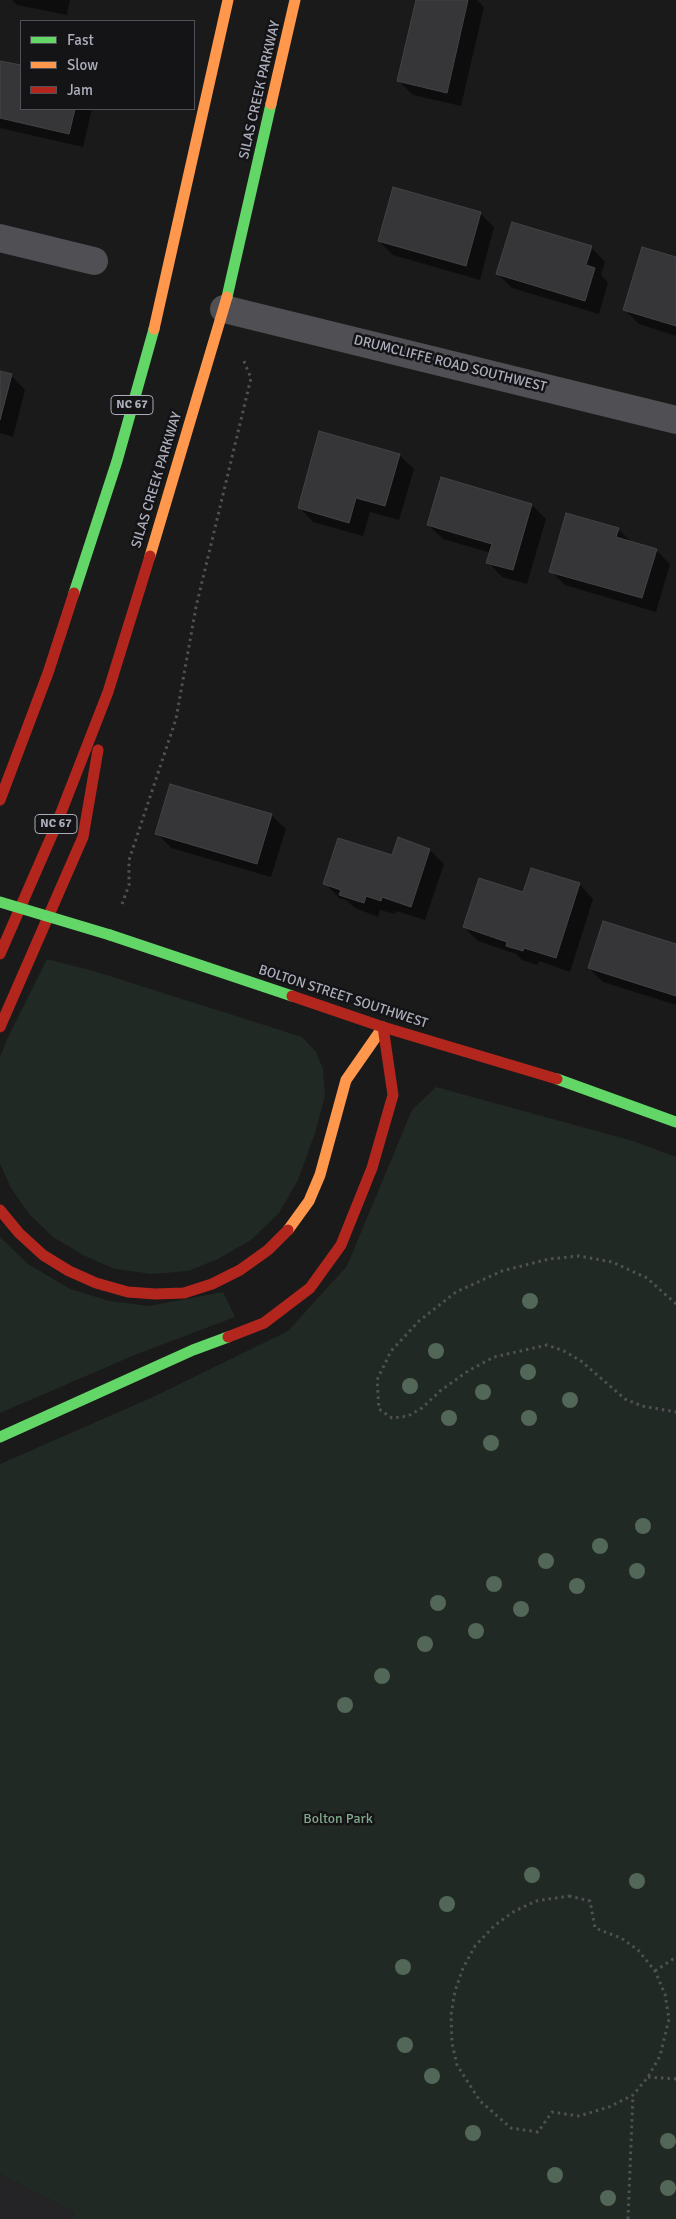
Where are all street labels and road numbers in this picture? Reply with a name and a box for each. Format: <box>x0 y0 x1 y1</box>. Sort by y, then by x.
street label: SILAS CREEK PARKWAY <box>236 19 284 161</box>
street label: DRUMCLIFFE ROAD SOUTHWEST <box>352 332 548 396</box>
road number: NC 67 <box>111 396 153 414</box>
street label: SILAS CREEK PARKWAY <box>128 410 186 550</box>
road number: NC 67 <box>35 814 77 834</box>
street label: BOLTON STREET SOUTHWEST <box>256 962 430 1032</box>

